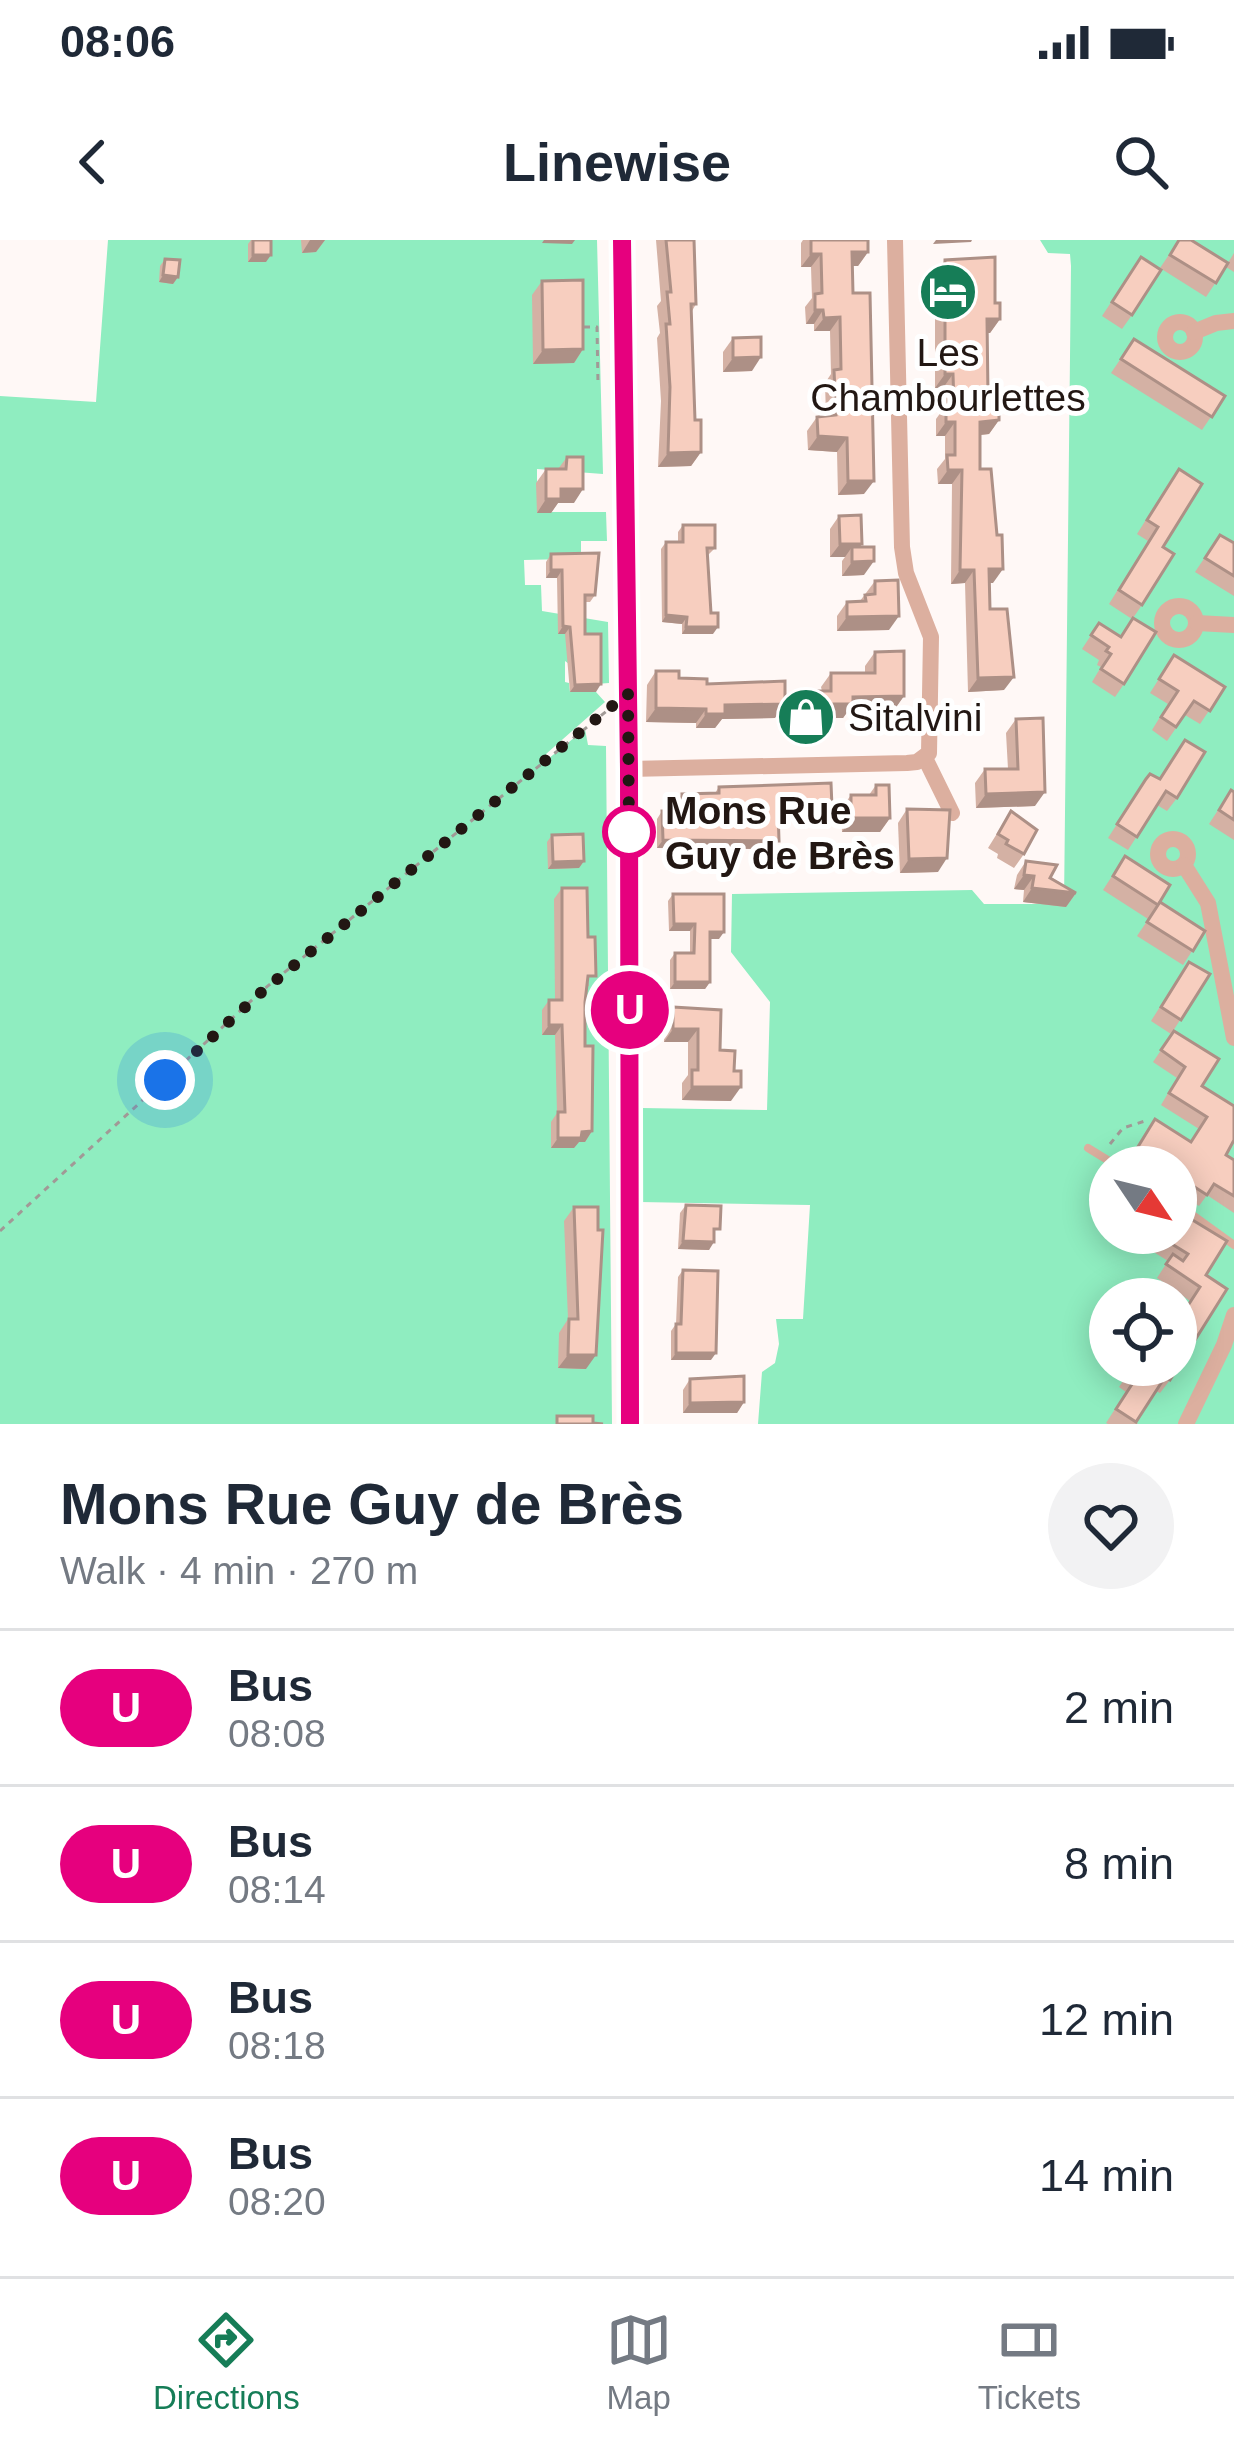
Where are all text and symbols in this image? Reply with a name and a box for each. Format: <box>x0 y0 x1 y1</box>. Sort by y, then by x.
text: 08:06 <box>60 16 175 67</box>
icon: back <box>60 129 126 195</box>
icon: search <box>1108 129 1174 195</box>
text: Linewise <box>503 132 731 192</box>
hotel icon: Les Chambourlettes <box>917 261 979 323</box>
place label: Les Chambourlettes <box>810 331 1086 419</box>
shop icon: Sitalvini <box>775 686 837 748</box>
place label: Sitalvini <box>848 696 982 739</box>
place label: Mons Rue Guy de Brès <box>665 789 895 877</box>
marker: Mons Rue Guy de Brès <box>604 807 654 857</box>
line badge: U <box>591 971 669 1049</box>
text: U <box>615 986 645 1033</box>
your location <box>135 1050 195 1110</box>
north arrow <box>1089 1146 1197 1254</box>
map controls <box>1089 1146 1197 1386</box>
button: locate <box>1089 1278 1197 1386</box>
button: heart <box>1048 1463 1174 1589</box>
text: Mons Rue Guy de Brès <box>60 1472 684 1536</box>
text: Walk · 4 min · 270 m <box>60 1549 418 1592</box>
text: Bus <box>228 1660 313 1711</box>
text: 2 min <box>1064 1682 1174 1733</box>
text: U <box>111 1684 141 1731</box>
text: 08:08 <box>228 1712 326 1755</box>
text: Bus <box>228 1816 313 1867</box>
text: 8 min <box>1064 1838 1174 1889</box>
text: U <box>111 1840 141 1887</box>
text: 08:14 <box>228 1868 326 1911</box>
text: Bus <box>228 1972 313 2023</box>
text: 12 min <box>1039 1994 1174 2045</box>
text: U <box>111 1996 141 2043</box>
text: 08:18 <box>228 2024 326 2067</box>
text: Bus <box>228 2128 313 2179</box>
text: 14 min <box>1039 2150 1174 2201</box>
text: U <box>111 2152 141 2199</box>
text: 08:20 <box>228 2180 326 2223</box>
tab: Directions <box>153 2307 300 2417</box>
tab: Map <box>606 2307 672 2417</box>
tab: Tickets <box>978 2307 1081 2417</box>

